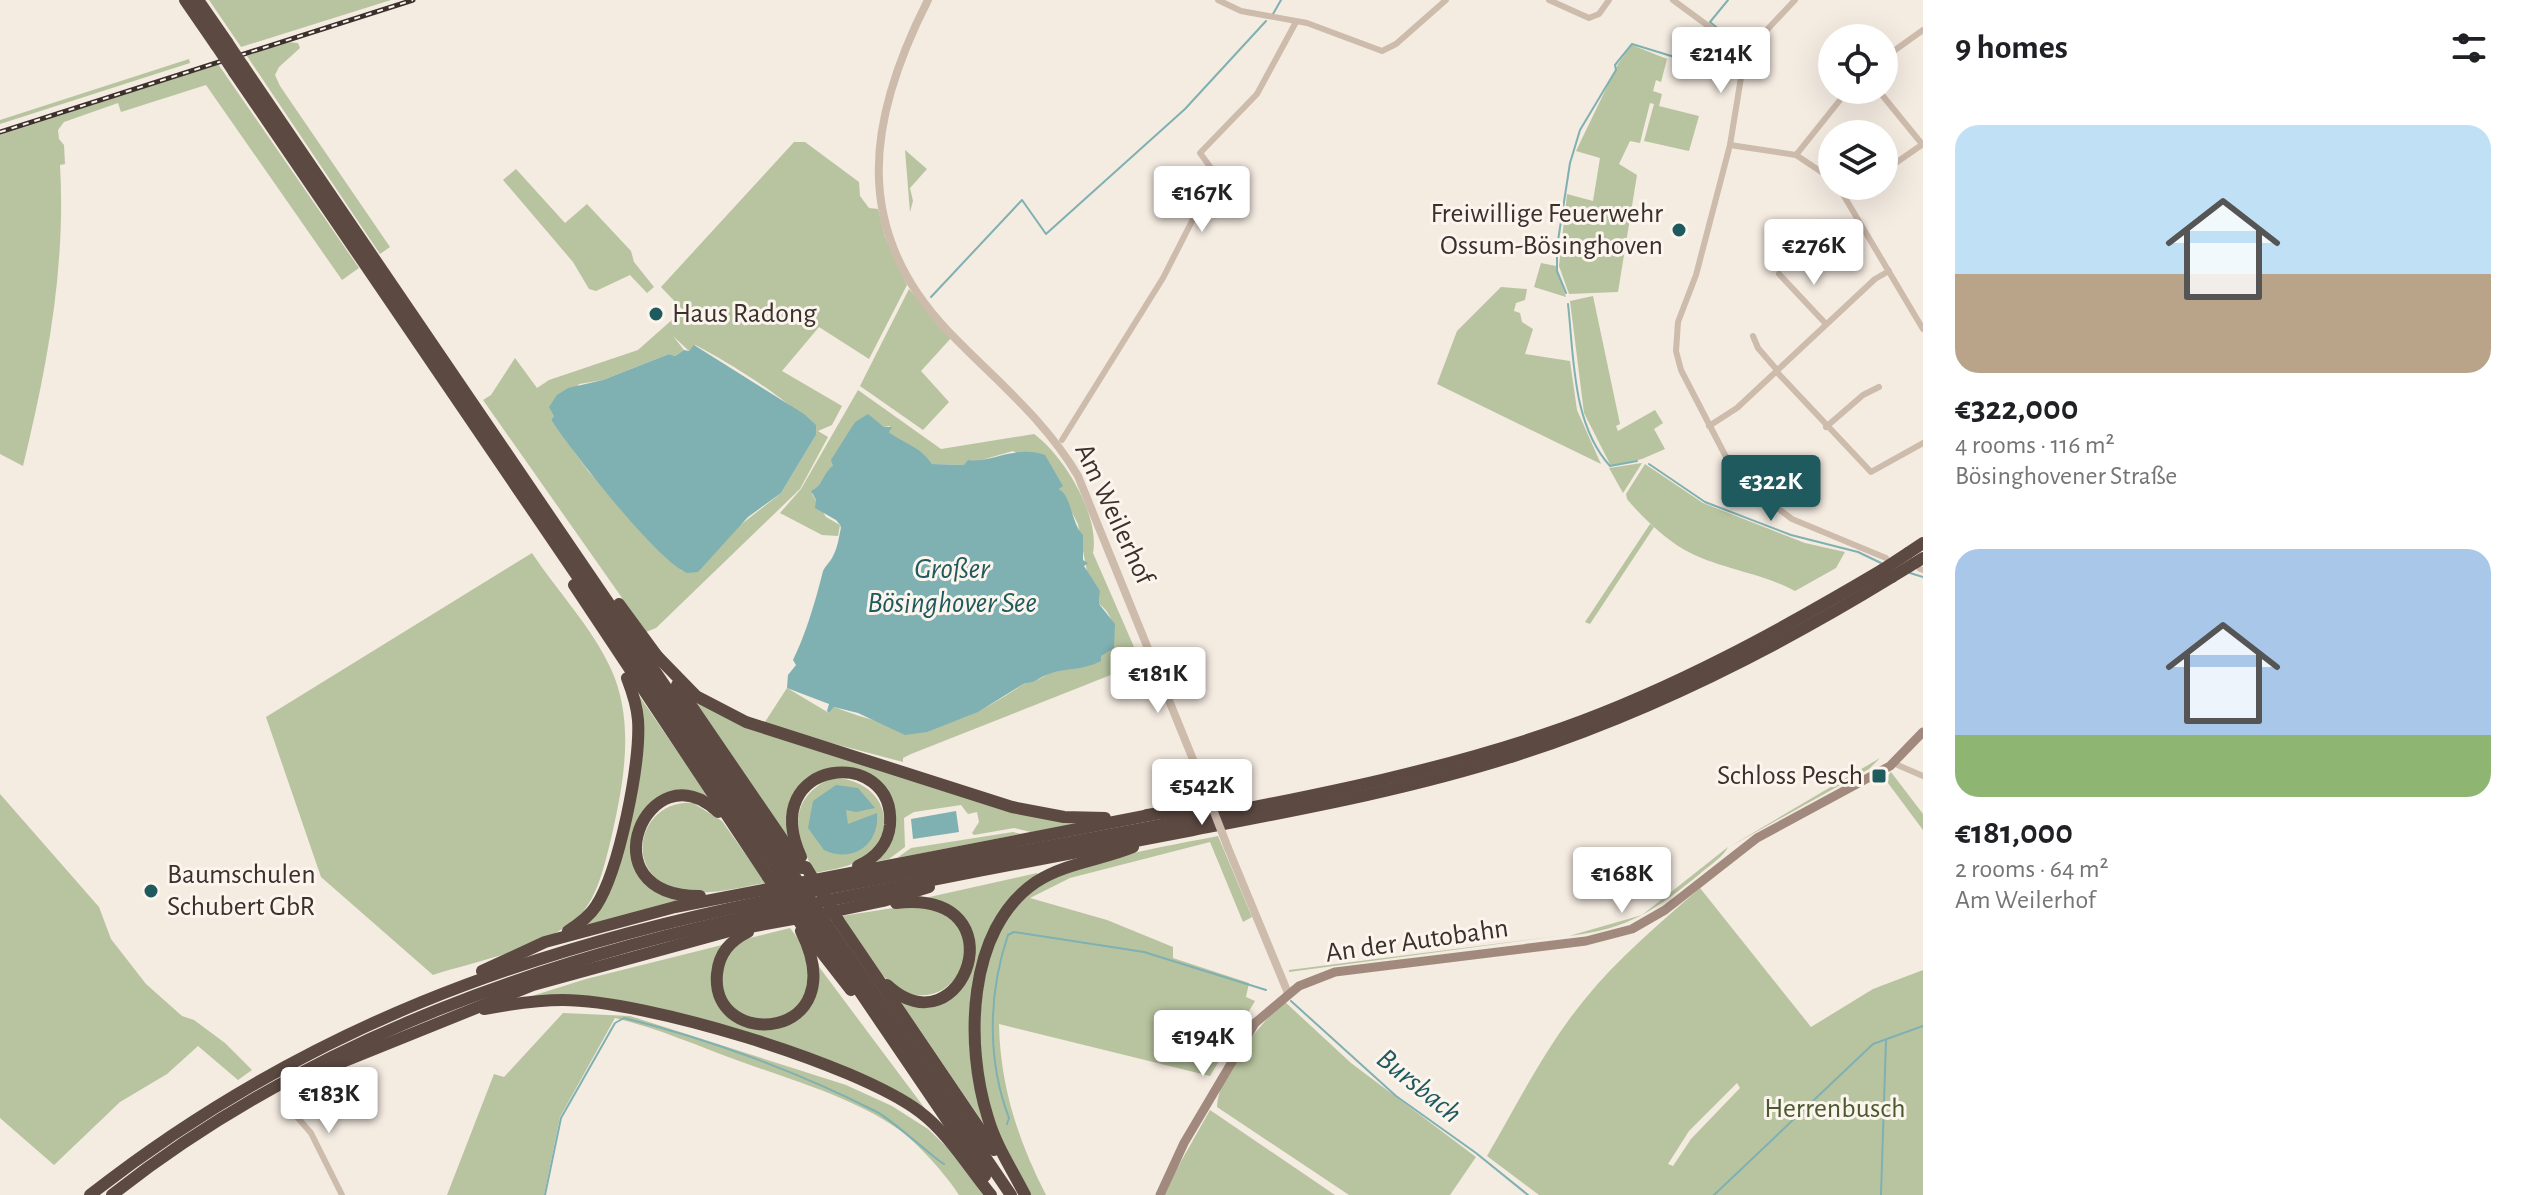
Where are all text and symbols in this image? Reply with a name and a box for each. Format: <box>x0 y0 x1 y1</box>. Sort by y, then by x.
map controls <box>1818 24 1898 200</box>
button: locate <box>1818 24 1898 104</box>
icon: filters <box>2447 26 2491 70</box>
pin: €214K <box>1665 27 1777 95</box>
text: 9 homes <box>1955 31 2068 65</box>
text: €214K <box>1690 40 1752 66</box>
button: layers <box>1818 120 1898 200</box>
pin: €167K <box>1146 166 1258 234</box>
icon: home <box>2151 177 2295 321</box>
text: €167K <box>1172 179 1232 205</box>
place label: Freiwillige Feuerwehr Ossum-Bösinghoven <box>1430 200 1663 260</box>
pin: €276K <box>1758 219 1870 287</box>
marker: Freiwillige Feuerwehr Ossum-Bösinghoven <box>1670 221 1688 239</box>
text: €276K <box>1782 232 1846 258</box>
place label: Haus Radong <box>672 300 817 328</box>
marker: Haus Radong <box>647 305 665 323</box>
text: €322,000 <box>1955 392 2079 426</box>
text: 4 rooms · 116 m² <box>1955 432 2115 458</box>
street label: Am Weilerhof <box>1069 439 1159 590</box>
pin: €322K <box>1715 455 1827 523</box>
text: Bösinghovener Straße <box>1955 463 2177 489</box>
text: €322K <box>1739 468 1803 494</box>
water label: Großer Bösinghover See <box>867 554 1037 618</box>
icon: home <box>2151 601 2295 745</box>
pin: €181K <box>1102 647 1214 715</box>
text: €181K <box>1129 660 1187 686</box>
pin: €542K <box>1146 759 1258 827</box>
place label: Schloss Pesch <box>1717 762 1863 790</box>
marker: Schloss Pesch <box>1870 767 1888 785</box>
text: €542K <box>1170 772 1234 798</box>
text: €181,000 <box>1955 816 2073 850</box>
pin: €168K <box>1566 847 1678 915</box>
text: 2 rooms · 64 m² <box>1955 856 2109 882</box>
text: €168K <box>1591 860 1653 886</box>
place label: Baumschulen Schubert GbR <box>167 861 316 921</box>
marker: Baumschulen Schubert GbR <box>142 882 160 900</box>
text: Am Weilerhof <box>1955 887 2096 913</box>
street label: An der Autobahn <box>1324 914 1510 968</box>
pin: €194K <box>1147 1010 1259 1078</box>
text: €194K <box>1172 1023 1234 1049</box>
water label: Bursbach <box>1371 1043 1467 1129</box>
pin: €183K <box>273 1067 385 1135</box>
text: €183K <box>299 1080 359 1106</box>
park label: Herrenbusch <box>1764 1095 1906 1123</box>

